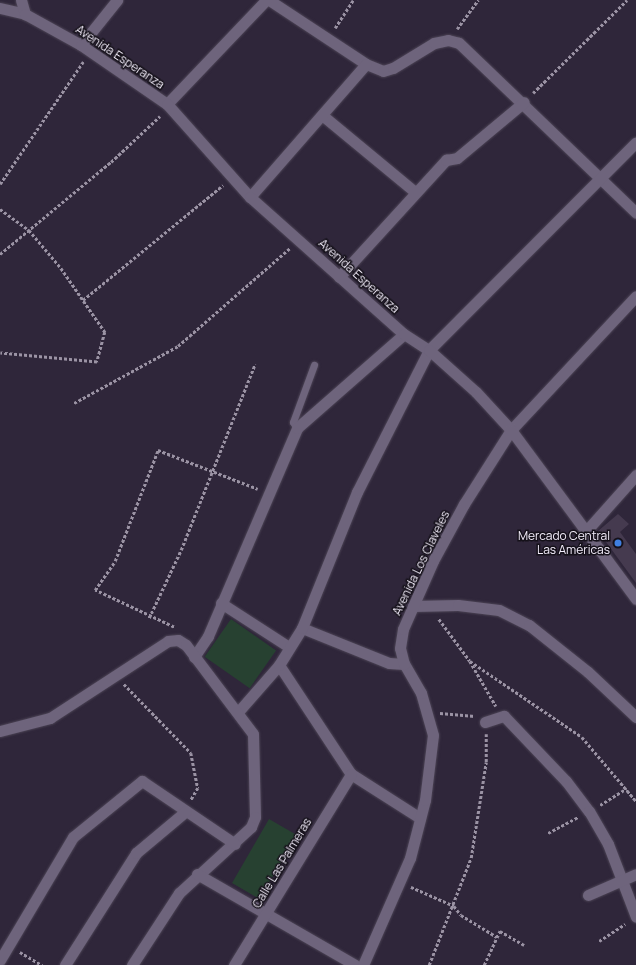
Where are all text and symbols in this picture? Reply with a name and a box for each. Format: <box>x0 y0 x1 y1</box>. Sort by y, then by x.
street label: Avenida Esperanza <box>73 22 167 92</box>
street label: Avenida Esperanza <box>316 236 402 316</box>
street label: Avenida Los Claveles <box>389 508 453 618</box>
place label: Mercado Central Las Américas <box>518 529 610 557</box>
marker: Mercado Central Las Américas <box>613 538 623 548</box>
street label: Calle Las Palmeras <box>249 815 315 911</box>

